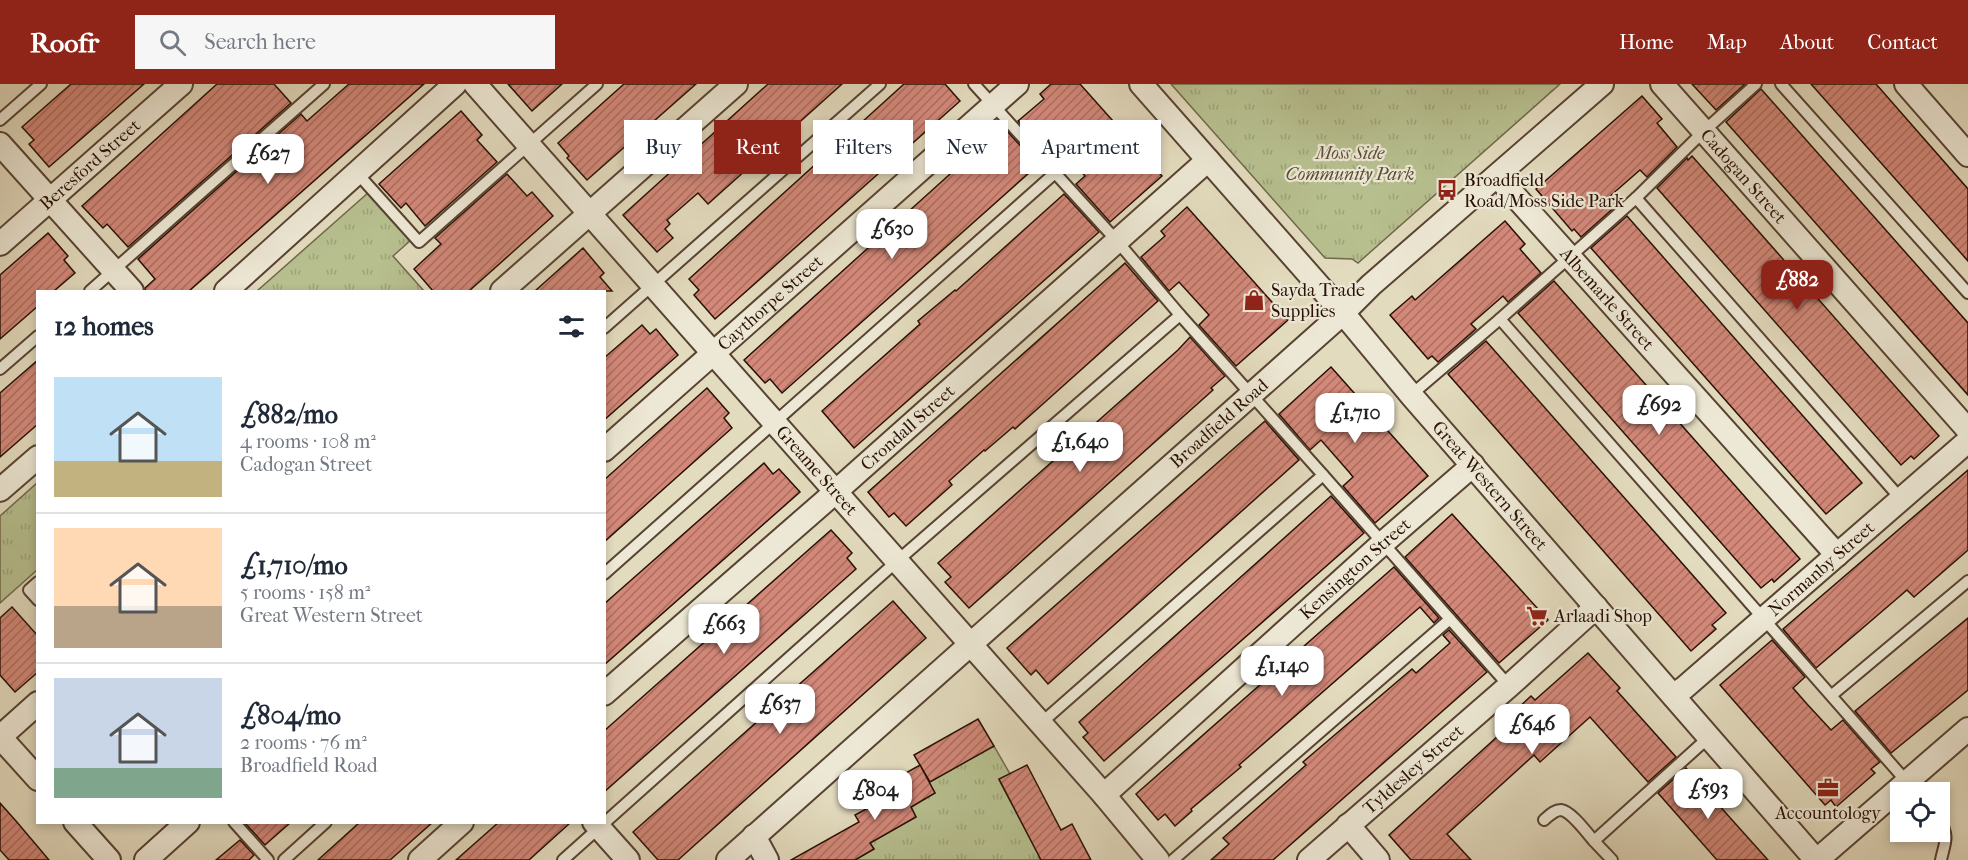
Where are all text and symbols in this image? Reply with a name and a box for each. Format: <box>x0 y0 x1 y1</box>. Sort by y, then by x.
search box <box>135 15 555 69</box>
text: Roofr <box>30 26 99 59</box>
icon: search <box>156 26 189 59</box>
text: Search here <box>204 29 316 55</box>
text: Home <box>1619 30 1674 54</box>
text: Map <box>1707 30 1747 54</box>
text: About <box>1780 30 1834 54</box>
text: Contact <box>1867 30 1938 54</box>
street label: Beresford Street <box>35 114 145 214</box>
chip: Buy <box>624 120 702 174</box>
chip: Rent <box>714 120 801 174</box>
chip: Filters <box>813 120 913 174</box>
chip: New <box>925 120 1008 174</box>
chip: Apartment <box>1020 120 1161 174</box>
street label: Cadogan Street <box>1696 125 1791 228</box>
pin: £627 <box>232 134 304 185</box>
text: £627 <box>246 142 290 165</box>
park label: Moss Side Community Park <box>1286 143 1414 185</box>
place label: Broadfield Road/Moss Side Park <box>1464 170 1624 212</box>
bus stop icon: Broadfield Road/Moss Side Park <box>1435 178 1459 202</box>
pin: £630 <box>856 209 928 260</box>
text: £630 <box>870 217 914 240</box>
street label: Albemarle Street <box>1555 242 1659 355</box>
street label: Caythorpe Street <box>713 250 827 355</box>
pin: £882 <box>1761 260 1833 311</box>
text: £882 <box>1775 268 1819 291</box>
place label: Sayda Trade Supplies <box>1271 280 1365 322</box>
shop icon: Sayda Trade Supplies <box>1242 288 1266 312</box>
icon: filters <box>555 310 588 343</box>
text: 12 homes <box>54 311 154 342</box>
street label: Broadfield Road <box>1166 374 1272 472</box>
street label: Crondall Street <box>856 380 959 475</box>
pin: £692 <box>1623 385 1695 436</box>
pin: £1,710 <box>1306 393 1404 444</box>
text: £692 <box>1637 393 1681 416</box>
text: £882/mo <box>240 399 338 430</box>
icon: home <box>102 401 174 473</box>
text: £1,710 <box>1329 401 1381 424</box>
street label: Great Western Street <box>1428 417 1552 555</box>
street label: Greame Street <box>772 421 863 520</box>
pin: £1,640 <box>1031 422 1129 473</box>
text: 4 rooms · 108 m² <box>240 430 376 453</box>
text: £1,640 <box>1051 430 1109 453</box>
text: Cadogan Street <box>240 453 372 476</box>
street label: Kensington Street <box>1295 513 1415 624</box>
street label: Normanby Street <box>1764 516 1879 620</box>
text: £1,710/mo <box>240 550 348 581</box>
icon: home <box>102 552 174 624</box>
text: 5 rooms · 158 m² <box>240 581 370 604</box>
text: Great Western Street <box>240 604 423 627</box>
pin: £663 <box>688 604 760 655</box>
supermarket icon: Arlaadi Shop <box>1525 604 1549 628</box>
place label: Arlaadi Shop <box>1553 606 1652 627</box>
text: £663 <box>702 612 746 635</box>
pin: £1,140 <box>1233 646 1331 697</box>
text: £1,140 <box>1255 654 1309 677</box>
pin: £637 <box>744 684 816 735</box>
text: £637 <box>759 692 801 715</box>
text: £804/mo <box>240 700 341 731</box>
icon: home <box>102 702 174 774</box>
pin: £646 <box>1496 704 1568 755</box>
text: £646 <box>1509 712 1555 735</box>
street label: Tyldesley Street <box>1359 720 1468 819</box>
text: 2 rooms · 76 m² <box>240 731 367 754</box>
text: Broadfield Road <box>240 754 378 777</box>
pin: £593 <box>1672 769 1744 820</box>
pin: £804 <box>839 770 911 821</box>
office icon: Accountology <box>1816 776 1840 800</box>
text: £593 <box>1688 777 1728 800</box>
text: £804 <box>852 778 898 801</box>
map controls <box>1890 782 1950 842</box>
button: locate <box>1890 782 1950 842</box>
place label: Accountology <box>1774 803 1882 824</box>

